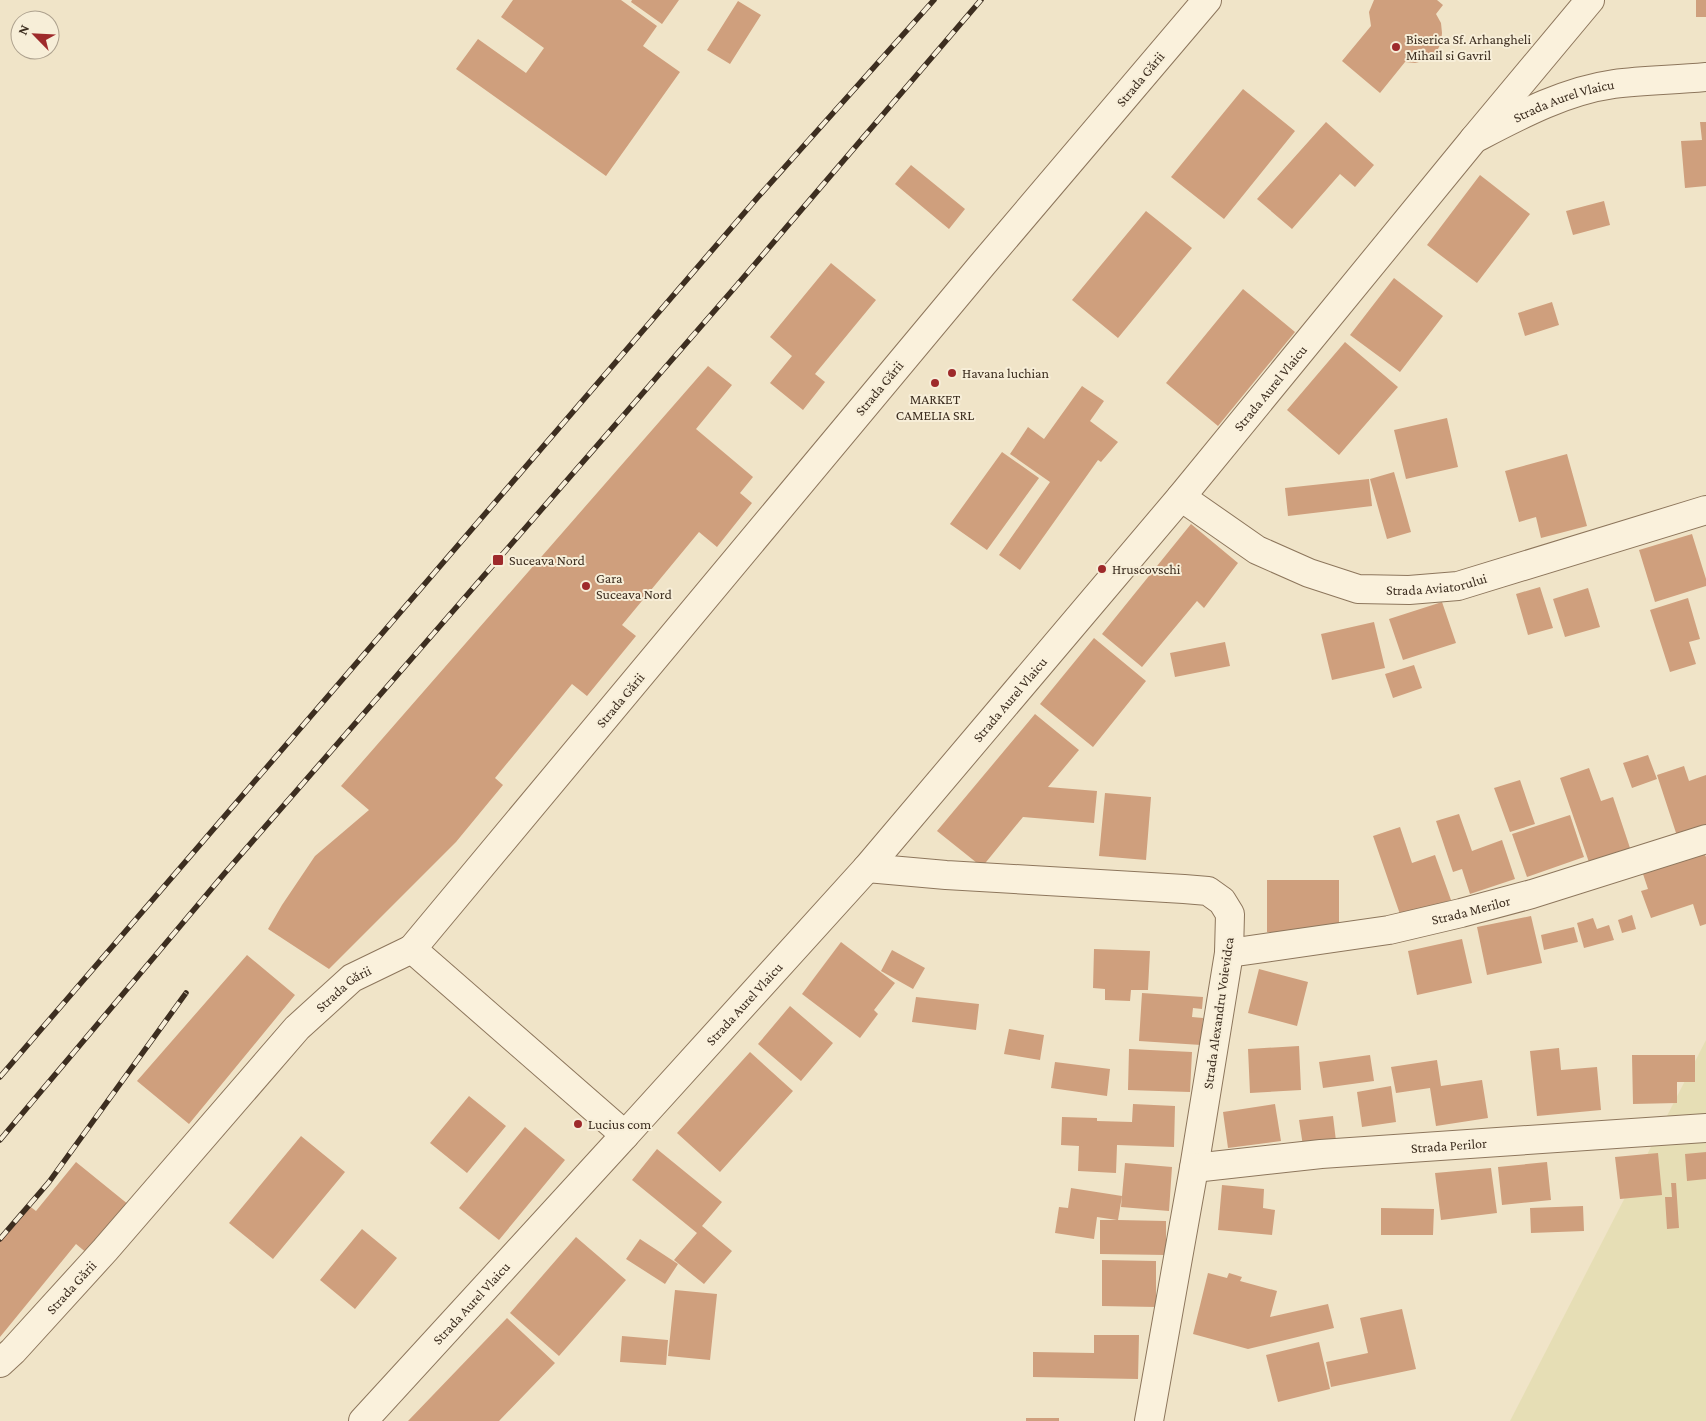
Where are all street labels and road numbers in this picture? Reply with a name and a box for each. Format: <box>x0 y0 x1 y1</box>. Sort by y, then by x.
street label: Strada Gării <box>1112 48 1168 110</box>
street label: Strada Aurel Vlaicu <box>1510 76 1616 126</box>
street label: Strada Aurel Vlaicu <box>1230 341 1310 434</box>
street label: Strada Gării <box>851 357 907 419</box>
street label: Strada Aviatorului <box>1386 570 1489 598</box>
street label: Strada Aurel Vlaicu <box>969 653 1051 745</box>
street label: Strada Gării <box>592 669 648 731</box>
street label: Strada Merilor <box>1430 892 1512 928</box>
street label: Strada Alexandru Voievidca <box>1199 935 1237 1090</box>
street label: Strada Aurel Vlaicu <box>702 958 786 1048</box>
street label: Strada Gării <box>312 962 374 1015</box>
street label: Strada Perilor <box>1410 1135 1487 1156</box>
street label: Strada Gării <box>43 1257 100 1317</box>
street label: Strada Aurel Vlaicu <box>429 1258 513 1348</box>

